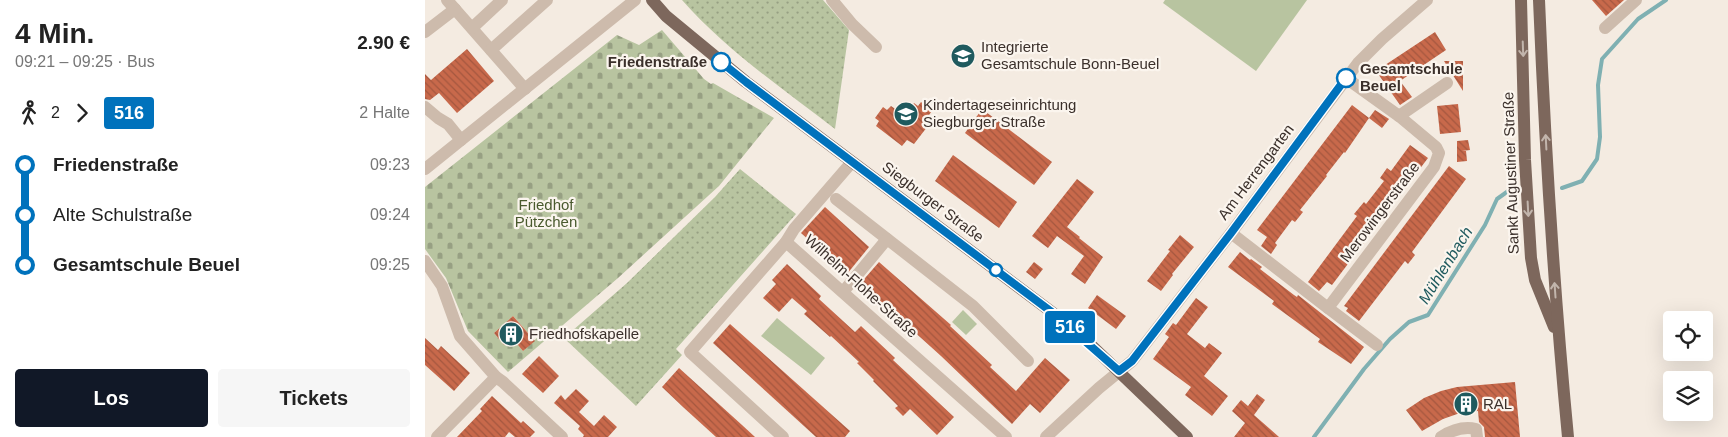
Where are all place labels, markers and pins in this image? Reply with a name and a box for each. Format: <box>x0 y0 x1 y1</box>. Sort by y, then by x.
place label: Integrierte Gesamtschule Bonn-Beuel <box>981 38 1159 72</box>
school or university icon: Integrierte Gesamtschule Bonn-Beuel <box>950 43 976 69</box>
marker: Friedenstraße <box>711 52 731 72</box>
place label: Friedenstraße <box>608 53 707 70</box>
place label: Gesamtschule Beuel <box>1360 60 1463 94</box>
marker: Gesamtschule Beuel <box>1336 68 1356 88</box>
place label: Kindertageseinrichtung Siegburger Straße <box>923 96 1076 130</box>
school or university icon: Kindertageseinrichtung Siegburger Straße <box>893 101 919 127</box>
unlabelled marker <box>989 263 1003 277</box>
building icon: Friedhofskapelle <box>498 321 524 347</box>
place label: Friedhofskapelle <box>529 325 639 342</box>
building icon: RAL <box>1453 391 1479 417</box>
place label: RAL <box>1483 395 1512 412</box>

